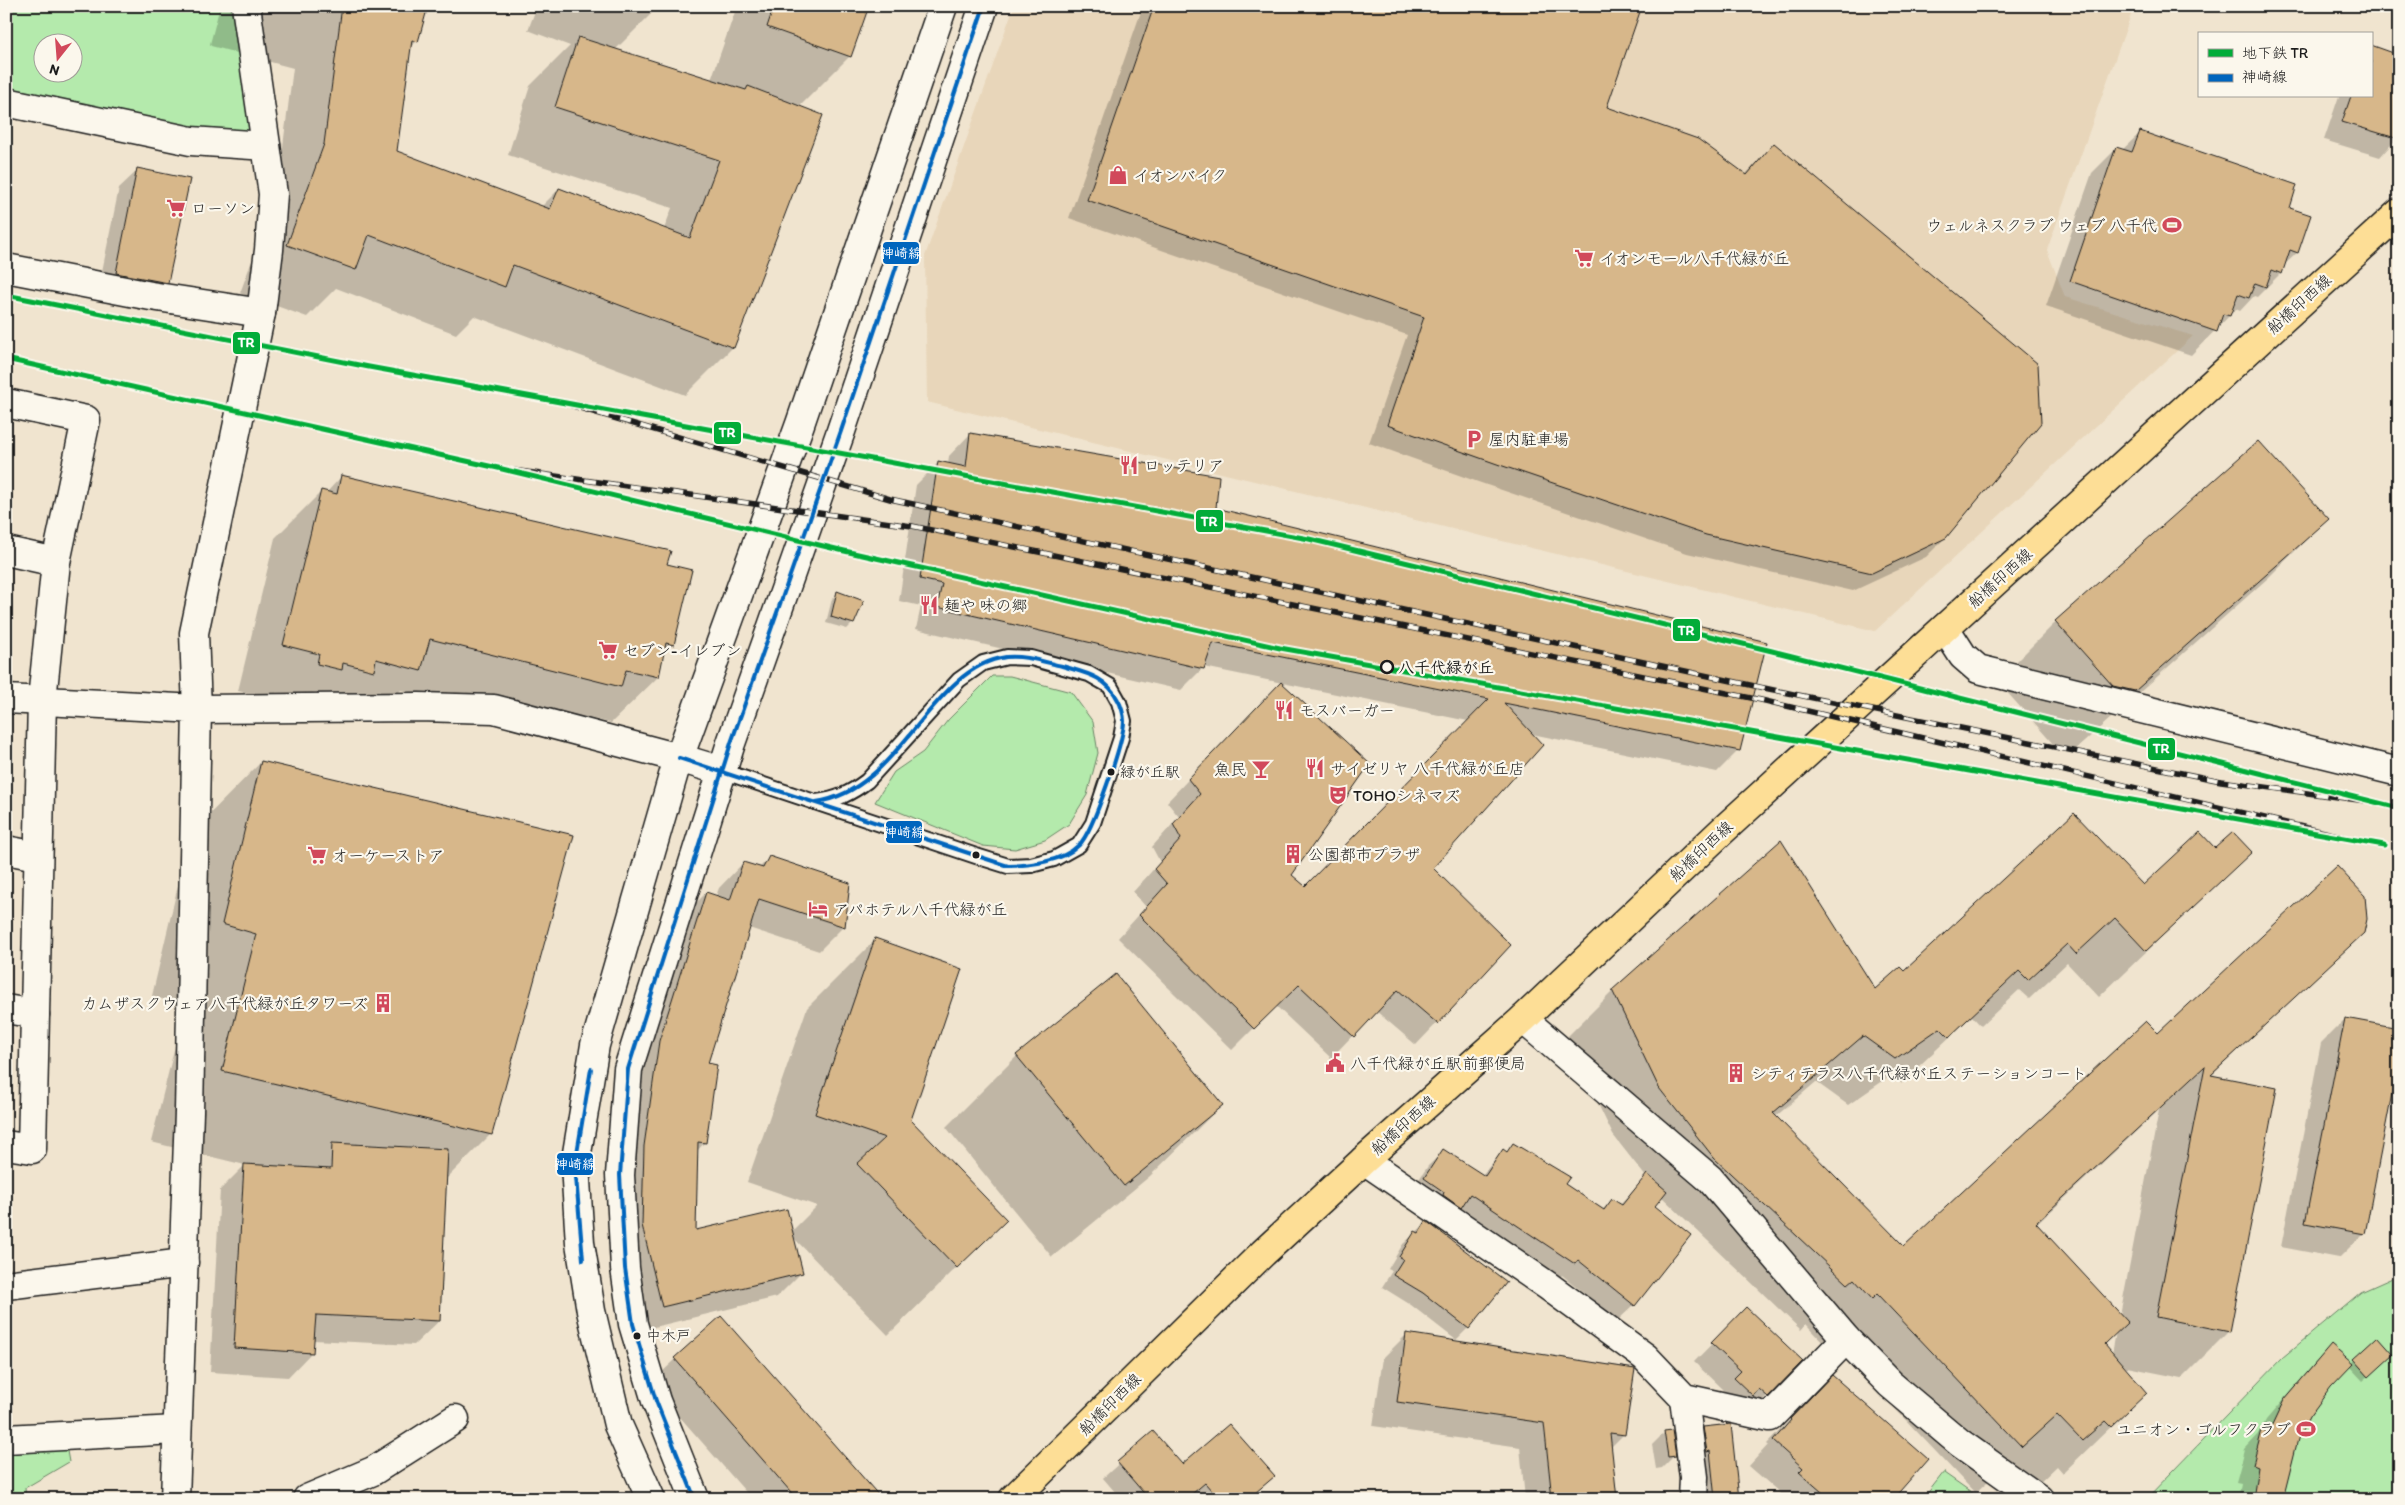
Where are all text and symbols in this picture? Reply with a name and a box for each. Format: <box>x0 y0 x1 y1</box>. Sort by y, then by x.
north arrow <box>32 32 82 82</box>
legend <box>2198 32 2372 98</box>
text: 地下鉄 TR <box>2242 44 2309 62</box>
text: N <box>47 60 61 79</box>
text: 神崎線 <box>2242 68 2287 86</box>
shop icon: イオンバイク <box>1107 164 1129 186</box>
place label: イオンバイク <box>1133 166 1227 185</box>
supermarket icon: ローソン <box>165 197 187 219</box>
place label: ローソン <box>191 199 255 218</box>
sports icon: ウェルネスクラブ ウェブ 八千代 <box>2161 214 2183 236</box>
place label: ウェルネスクラブ ウェブ 八千代 <box>1926 216 2157 235</box>
line badge: 神崎線 <box>882 241 920 265</box>
text: 神崎線 <box>880 245 922 262</box>
supermarket icon: イオンモール八千代緑が丘 <box>1573 247 1595 269</box>
place label: イオンモール八千代緑が丘 <box>1599 249 1789 268</box>
street label: 船橋印西線 <box>2263 270 2335 338</box>
line badge: TR <box>232 331 261 355</box>
text: TR <box>237 334 255 351</box>
line badge: TR <box>713 421 742 445</box>
text: TR <box>718 424 736 441</box>
parking icon: 屋内駐車場 <box>1463 428 1485 450</box>
place label: 屋内駐車場 <box>1489 430 1569 449</box>
restaurant icon: ロッテリア <box>1118 454 1140 476</box>
place label: ロッテリア <box>1144 456 1224 475</box>
line badge: TR <box>1195 509 1224 533</box>
text: TR <box>1200 513 1218 530</box>
street label: 船橋印西線 <box>1964 544 2036 612</box>
restaurant icon: 麺や 味の郷 <box>918 594 940 616</box>
place label: 麺や 味の郷 <box>944 596 1028 615</box>
line badge: TR <box>1672 618 1701 642</box>
text: TR <box>1677 622 1695 639</box>
supermarket icon: セブン-イレブン <box>597 639 619 661</box>
place label: セブン-イレブン <box>623 641 741 660</box>
place label: 八千代緑が丘 <box>1398 658 1494 677</box>
marker: 八千代緑が丘 <box>1380 660 1394 674</box>
restaurant icon: モスバーガー <box>1273 699 1295 721</box>
place label: モスバーガー <box>1299 701 1395 720</box>
line badge: TR <box>2147 737 2176 761</box>
text: TR <box>2152 740 2170 757</box>
restaurant icon: サイゼリヤ 八千代緑が丘店 <box>1304 757 1326 779</box>
bar icon: 魚民 <box>1250 758 1272 780</box>
place label: サイゼリヤ 八千代緑が丘店 <box>1330 759 1525 778</box>
place label: 魚民 <box>1214 760 1246 779</box>
place label: 緑が丘駅 <box>1120 763 1180 781</box>
marker: 緑が丘駅 <box>1106 767 1116 777</box>
theatre icon: TOHOシネマズ <box>1327 784 1349 806</box>
place label: TOHOシネマズ <box>1353 786 1460 805</box>
street label: 船橋印西線 <box>1665 817 1737 885</box>
line badge: 神崎線 <box>885 820 923 844</box>
text: 神崎線 <box>883 824 925 841</box>
building icon: 公園都市プラザ <box>1282 843 1304 865</box>
supermarket icon: オーケーストア <box>306 844 328 866</box>
place label: 公園都市プラザ <box>1308 845 1420 864</box>
place label: オーケーストア <box>332 846 444 865</box>
unlabelled marker <box>971 850 981 860</box>
hotel icon: アパホテル八千代緑が丘 <box>807 898 829 920</box>
place label: アパホテル八千代緑が丘 <box>833 900 1007 919</box>
building icon: カムザスクウェア八千代緑が丘タワーズ <box>372 992 394 1014</box>
place label: カムザスクウェア八千代緑が丘タワーズ <box>82 994 368 1013</box>
public building icon: 八千代緑が丘駅前郵便局 <box>1324 1052 1346 1074</box>
place label: 八千代緑が丘駅前郵便局 <box>1350 1054 1526 1073</box>
building icon: シティテラス八千代緑が丘ステーションコート <box>1725 1062 1747 1084</box>
place label: シティテラス八千代緑が丘ステーションコート <box>1751 1064 2087 1083</box>
street label: 船橋印西線 <box>1367 1091 1439 1159</box>
line badge: 神崎線 <box>556 1152 594 1176</box>
text: 神崎線 <box>554 1156 596 1173</box>
place label: 中木戸 <box>646 1327 691 1345</box>
marker: 中木戸 <box>632 1331 642 1341</box>
street label: 船橋印西線 <box>1075 1369 1145 1439</box>
sports icon: ユニオン・ゴルフクラブ <box>2295 1418 2317 1440</box>
place label: ユニオン・ゴルフクラブ <box>2116 1420 2291 1439</box>

